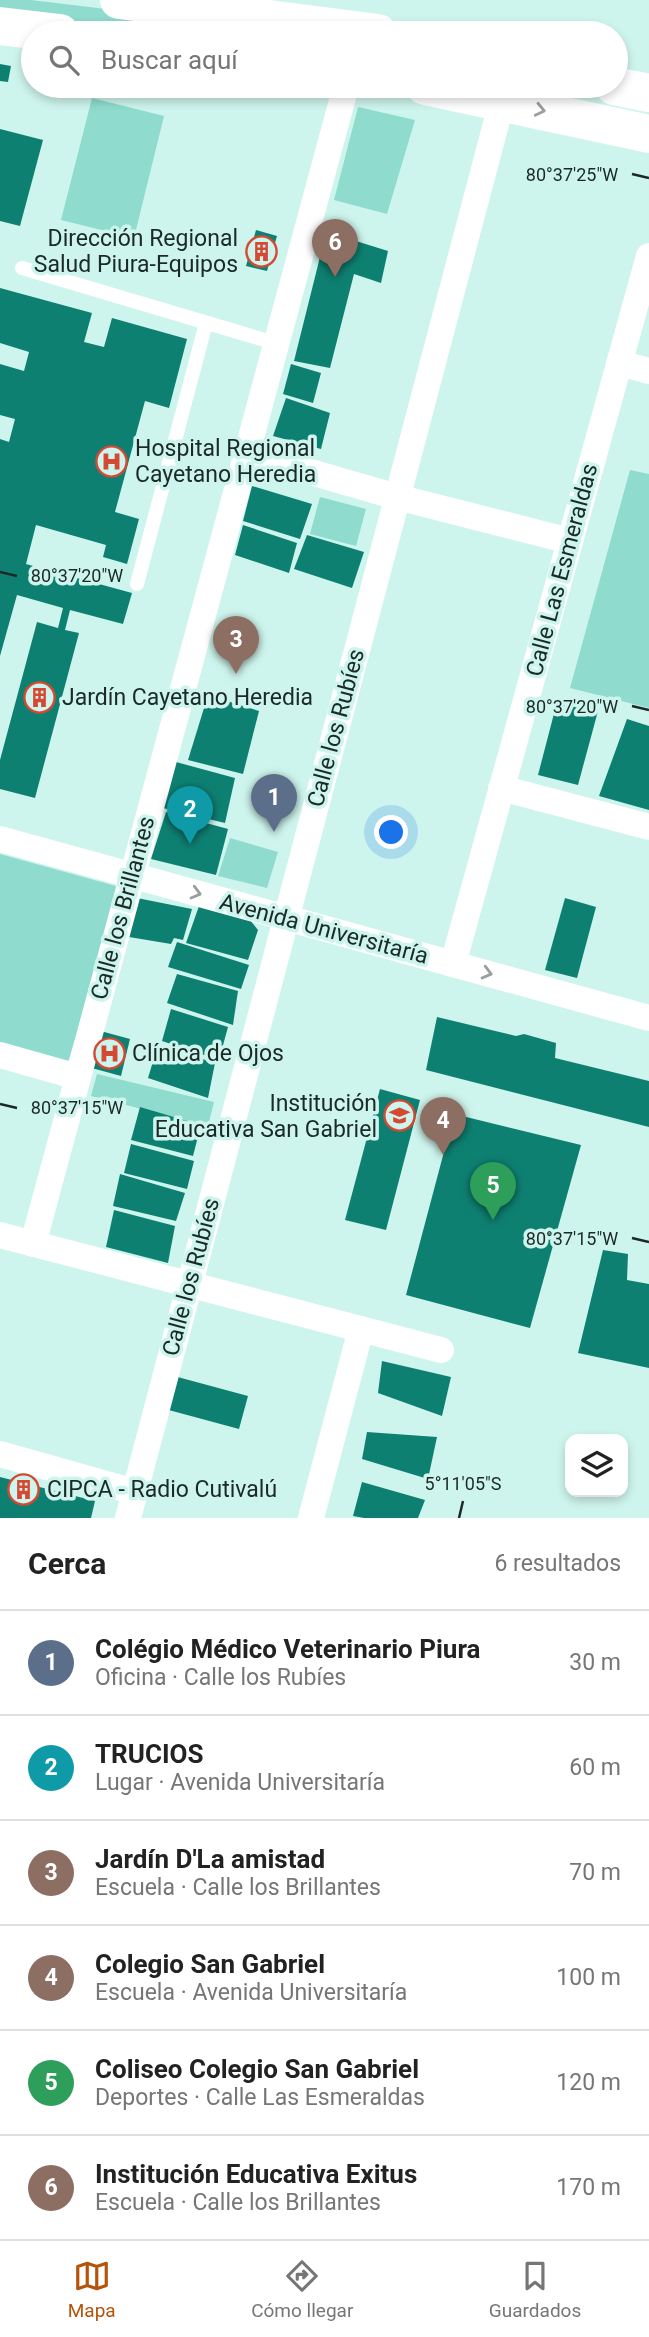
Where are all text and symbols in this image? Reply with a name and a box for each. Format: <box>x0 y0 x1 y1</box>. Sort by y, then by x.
search box <box>21 21 628 98</box>
icon: search <box>45 41 83 79</box>
text: Buscar aquí <box>101 45 238 75</box>
one-way arrow <box>534 101 546 116</box>
text: 80°37'25"W <box>526 164 618 185</box>
pin: 6 <box>312 219 358 277</box>
place label: Dirección Regional Salud Piura-Equipos <box>34 225 238 278</box>
building icon: Dirección Regional Salud Piura-Equipos <box>244 234 278 268</box>
place label: Hospital Regional Cayetano Heredia <box>135 435 316 488</box>
hospital icon: Hospital Regional Cayetano Heredia <box>95 444 129 478</box>
street label: Calle Las Esmeraldas <box>521 461 603 679</box>
text: 80°37'20"W <box>31 565 123 586</box>
pin: 3 <box>213 616 259 674</box>
street label: Calle los Rubíes <box>302 646 370 810</box>
building icon: Jardín Cayetano Heredia <box>22 680 56 714</box>
place label: Jardín Cayetano Heredia <box>62 684 313 711</box>
text: 80°37'20"W <box>526 696 618 717</box>
pin: 1 <box>251 774 297 832</box>
pin: 2 <box>167 786 213 844</box>
street label: Calle los Brillantes <box>86 813 160 1003</box>
your location <box>374 815 408 849</box>
one-way arrow <box>190 885 202 900</box>
street label: Avenida Universitaría <box>217 888 431 970</box>
one-way arrow <box>480 965 492 980</box>
hospital icon: Clínica de Ojos <box>92 1036 126 1070</box>
place label: Clínica de Ojos <box>132 1040 284 1067</box>
place label: Institución Educativa San Gabriel <box>155 1090 377 1143</box>
text: 80°37'15"W <box>31 1097 123 1118</box>
pin: 4 <box>420 1097 466 1155</box>
school or university icon: Institución Educativa San Gabriel <box>383 1099 417 1133</box>
pin: 5 <box>470 1162 516 1220</box>
street label: Calle los Rubíes <box>157 1195 225 1359</box>
text: 80°37'15"W <box>526 1228 618 1249</box>
map controls <box>565 1434 628 1497</box>
button: layers <box>565 1434 628 1497</box>
building icon: CIPCA - Radio Cutivalú <box>7 1472 41 1506</box>
text: 5°11'05"S <box>425 1473 502 1494</box>
place label: CIPCA - Radio Cutivalú <box>47 1476 277 1503</box>
text: Cerca <box>28 1546 106 1581</box>
text: 6 resultados <box>494 1550 621 1577</box>
text: Colégio Médico Veterinario Piura <box>95 1634 480 1664</box>
text: 1 <box>44 1649 58 1676</box>
text: 30 m <box>569 1649 621 1676</box>
text: Oficina · Calle los Rubíes <box>95 1664 346 1691</box>
text: TRUCIOS <box>95 1739 203 1769</box>
text: 2 <box>44 1754 58 1781</box>
text: 60 m <box>569 1754 621 1781</box>
text: Lugar · Avenida Universitaría <box>95 1769 385 1796</box>
text: Jardín D'La amistad <box>95 1844 325 1874</box>
text: 3 <box>44 1859 58 1886</box>
text: 70 m <box>569 1859 621 1886</box>
text: Escuela · Calle los Brillantes <box>95 1874 381 1901</box>
text: Colegio San Gabriel <box>95 1949 325 1979</box>
text: 4 <box>44 1964 58 1991</box>
text: 100 m <box>556 1964 621 1991</box>
text: Escuela · Avenida Universitaría <box>95 1979 407 2006</box>
text: Coliseo Colegio San Gabriel <box>95 2054 419 2084</box>
text: 5 <box>44 2069 58 2096</box>
text: 120 m <box>556 2069 621 2096</box>
text: Deportes · Calle Las Esmeraldas <box>95 2084 425 2111</box>
text: Institución Educativa Exitus <box>95 2159 417 2189</box>
text: 6 <box>44 2174 58 2201</box>
text: 170 m <box>556 2174 621 2201</box>
text: Escuela · Calle los Brillantes <box>95 2189 381 2216</box>
tab: Mapa <box>68 2257 116 2322</box>
tab: Cómo llegar <box>251 2257 353 2322</box>
tab: Guardados <box>489 2257 581 2322</box>

